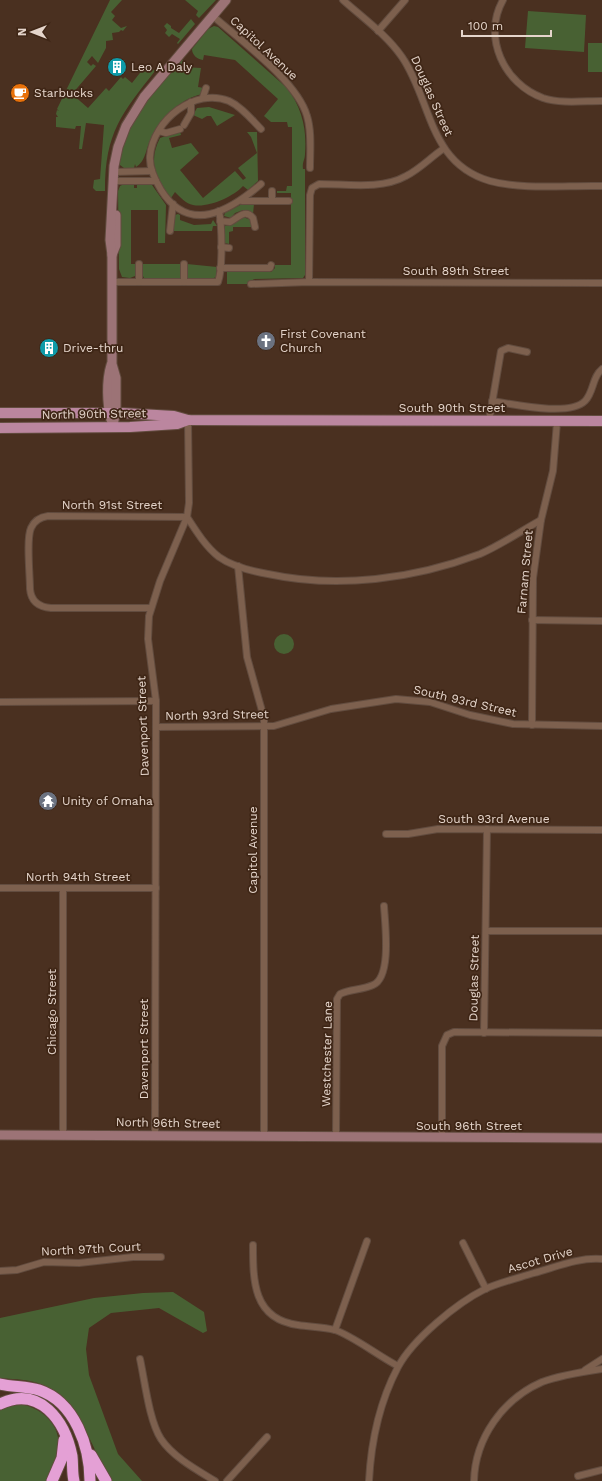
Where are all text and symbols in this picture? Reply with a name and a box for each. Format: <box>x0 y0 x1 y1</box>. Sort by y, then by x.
north arrow <box>12 12 52 52</box>
scale bar <box>462 12 551 38</box>
street label: Capitol Avenue <box>227 13 301 83</box>
text: 100 m <box>468 19 503 33</box>
text: N <box>16 28 29 36</box>
street label: Douglas Street <box>408 54 456 138</box>
building icon: Leo A Daly <box>106 56 128 78</box>
place label: Leo A Daly <box>131 60 193 74</box>
cafe icon: Starbucks <box>9 82 31 104</box>
place label: Starbucks <box>34 86 93 100</box>
street label: South 89th Street <box>403 264 509 278</box>
place label: First Covenant Church <box>280 327 366 355</box>
church icon: First Covenant Church <box>255 330 277 352</box>
building icon: Drive-thru <box>38 337 60 359</box>
place label: Drive-thru <box>63 341 123 355</box>
street label: South 90th Street <box>399 401 505 415</box>
street label: North 90th Street <box>42 406 146 422</box>
street label: North 91st Street <box>62 498 162 512</box>
street label: Farnam Street <box>514 529 536 615</box>
street label: Davenport Street <box>134 676 152 776</box>
street label: South 93rd Street <box>412 682 518 720</box>
street label: North 93rd Street <box>165 707 269 723</box>
temple icon: Unity of Omaha <box>37 790 59 812</box>
place label: Unity of Omaha <box>62 794 153 808</box>
street label: Capitol Avenue <box>246 806 260 894</box>
street label: South 93rd Avenue <box>438 812 550 826</box>
street label: North 94th Street <box>26 870 130 884</box>
street label: Douglas Street <box>466 935 482 1021</box>
street label: Chicago Street <box>45 969 59 1055</box>
street label: Davenport Street <box>137 999 151 1099</box>
street label: Westchester Lane <box>319 1001 335 1107</box>
street label: North 96th Street <box>116 1115 220 1131</box>
street label: South 96th Street <box>416 1119 522 1133</box>
street label: North 97th Court <box>41 1239 141 1259</box>
street label: Ascot Drive <box>506 1244 574 1276</box>

